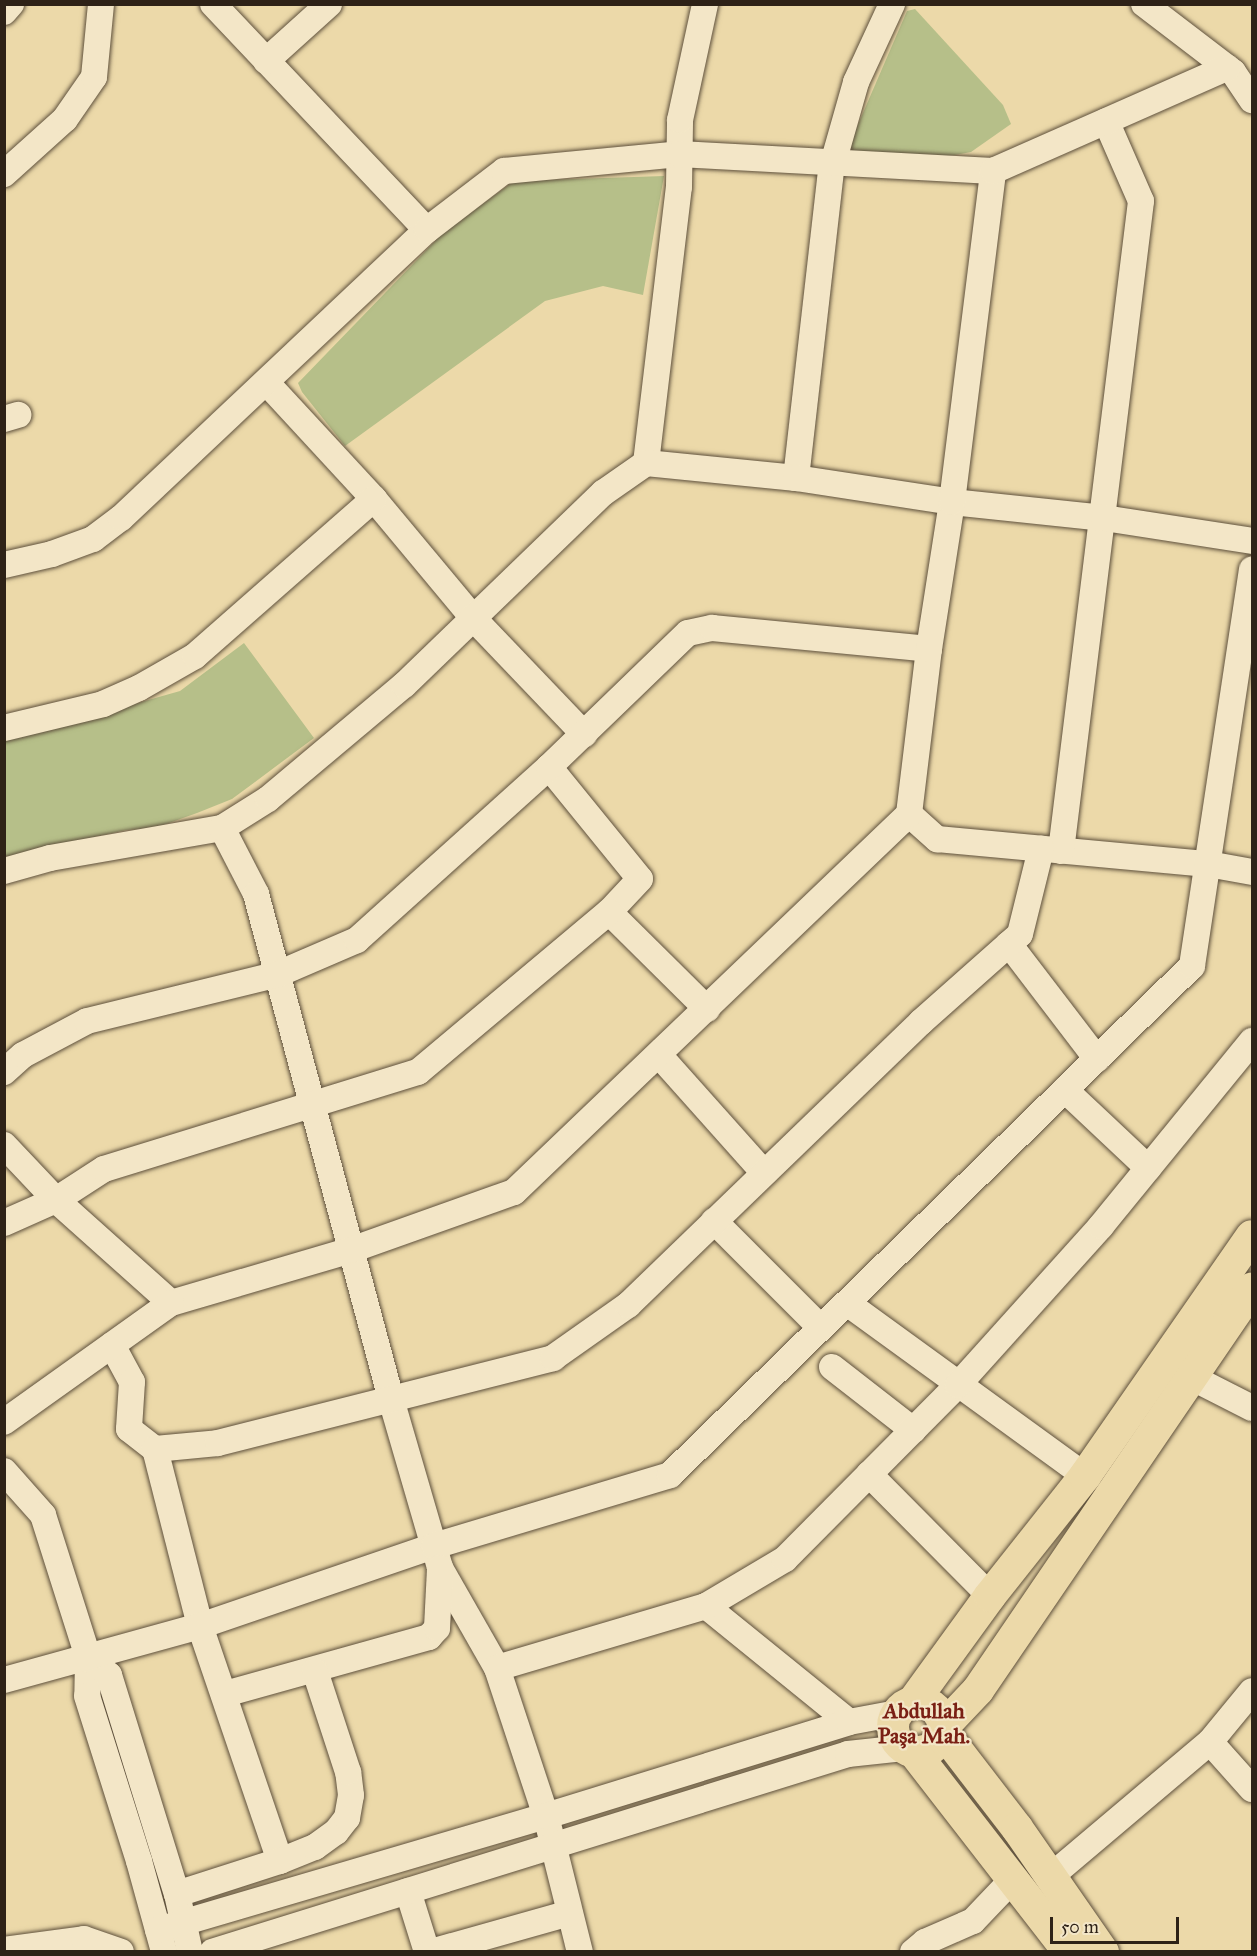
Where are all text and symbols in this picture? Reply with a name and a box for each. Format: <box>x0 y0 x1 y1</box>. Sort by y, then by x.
district label: Abdullah Paşa Mah. <box>878 1697 970 1748</box>
scale bar <box>1053 1905 1182 1943</box>
text: 50 m <box>1061 1916 1099 1938</box>

